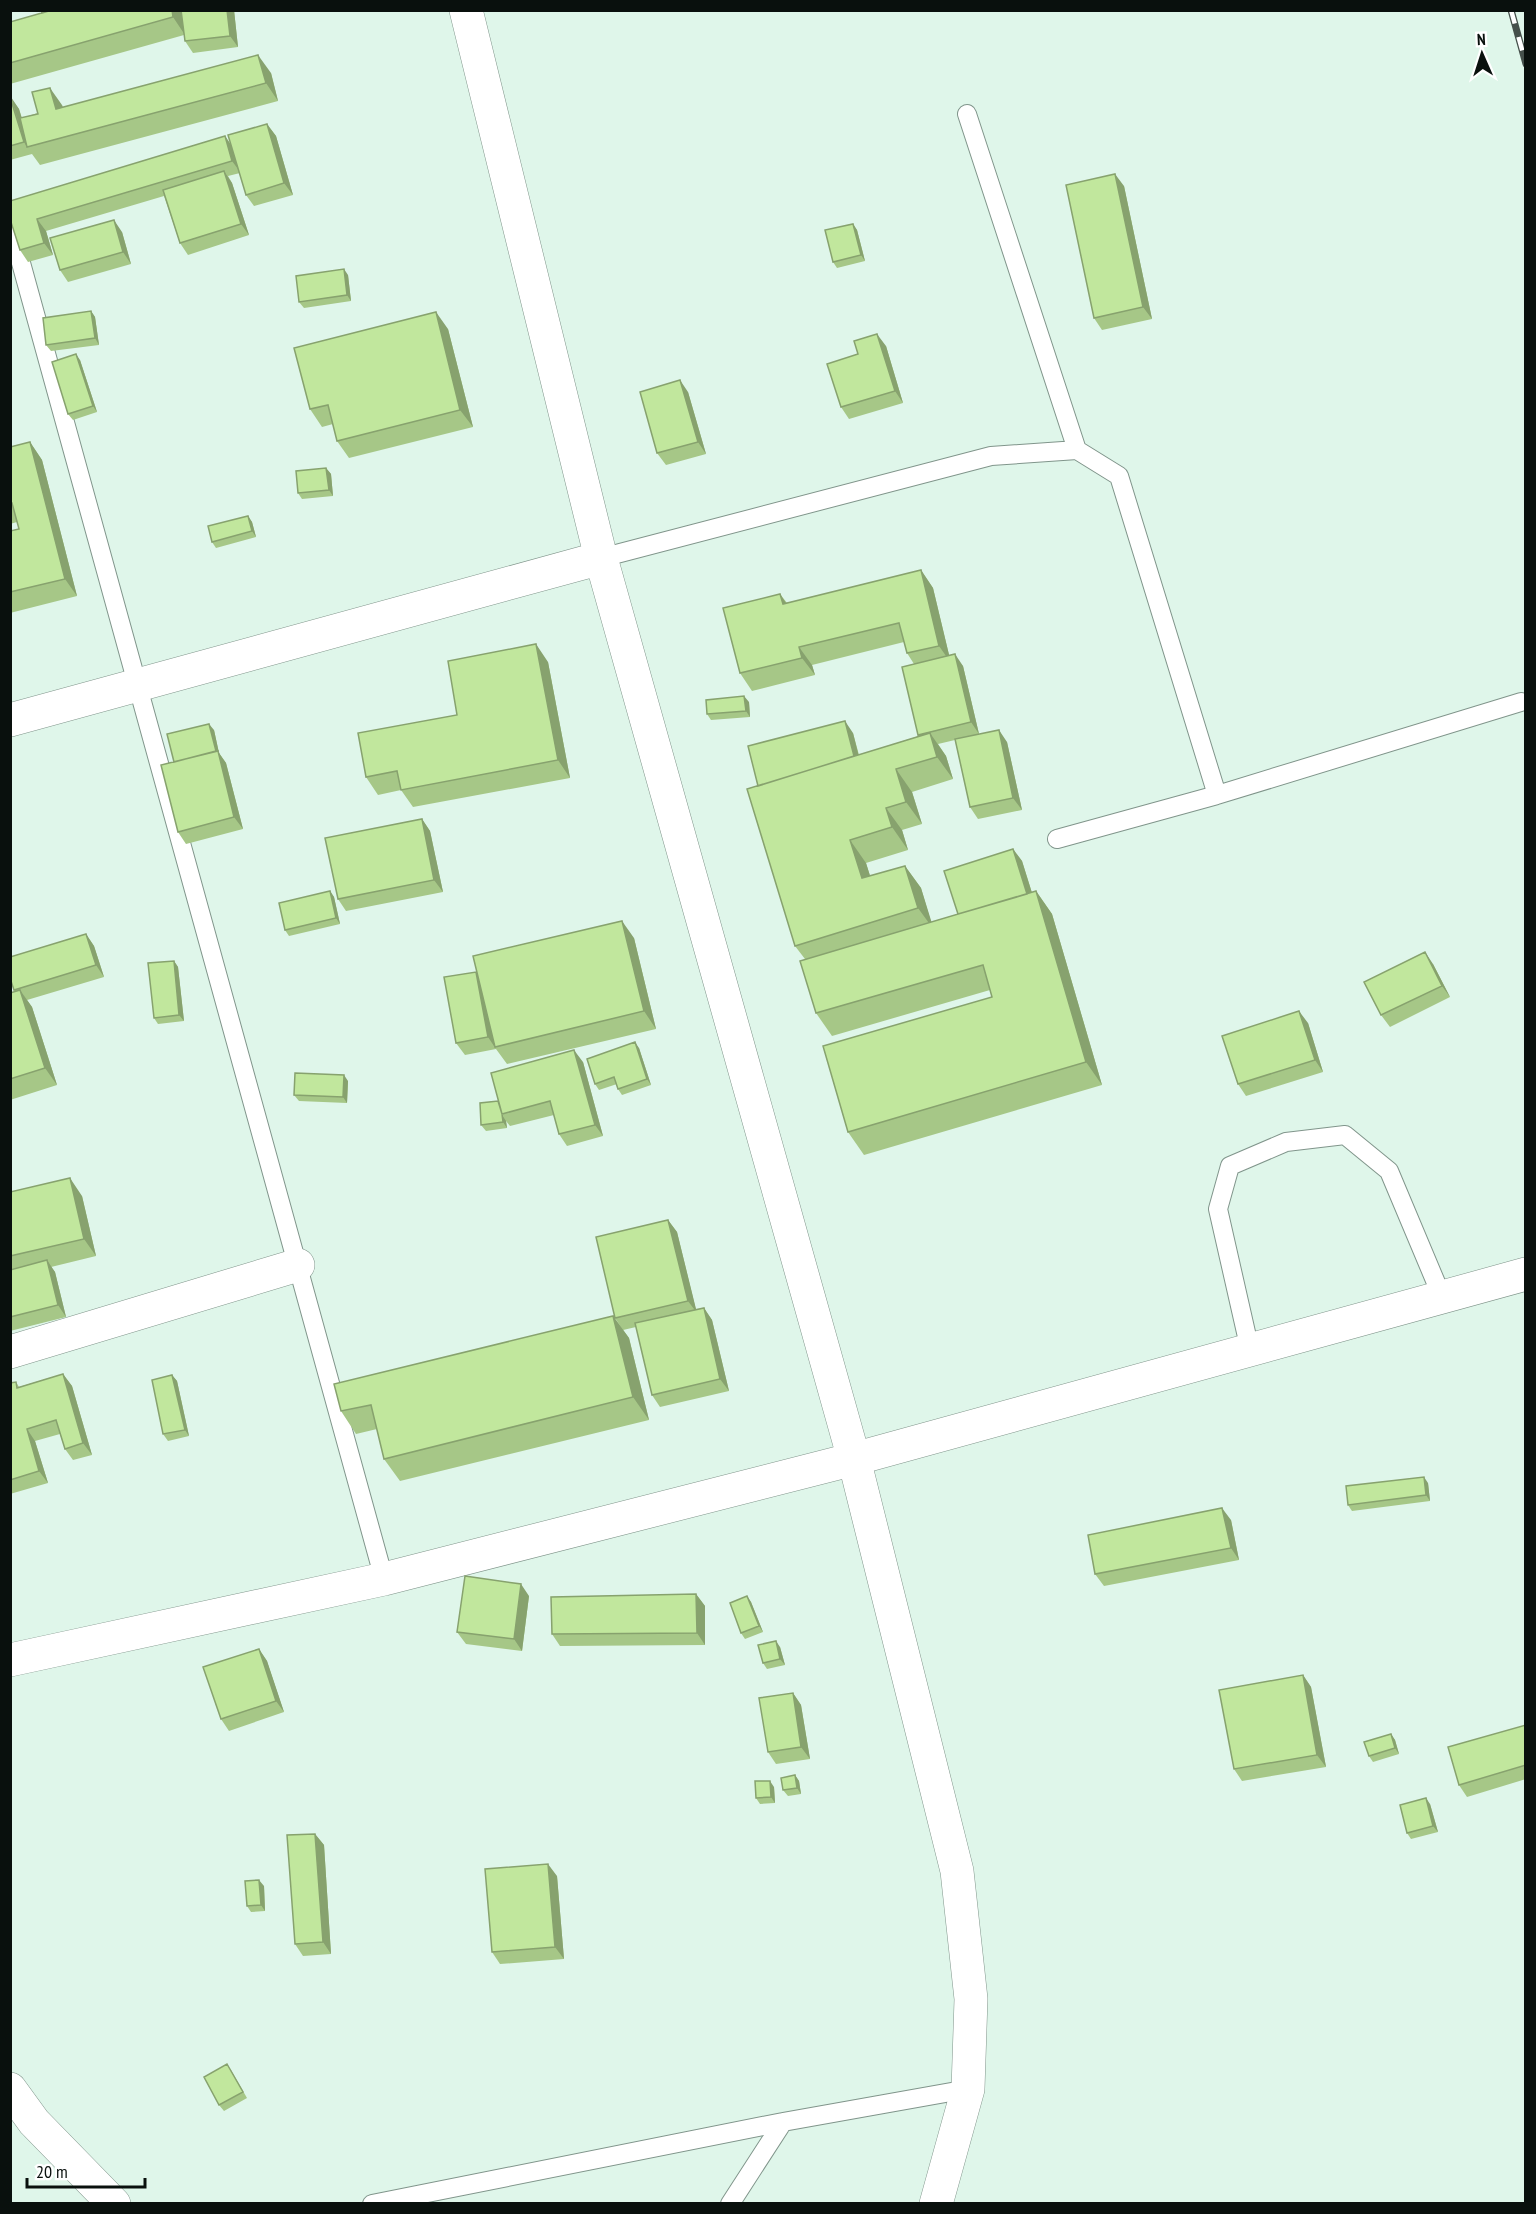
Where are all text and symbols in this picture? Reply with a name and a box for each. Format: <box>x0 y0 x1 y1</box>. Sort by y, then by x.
north arrow <box>1452 24 1512 84</box>
text: N <box>1476 29 1486 49</box>
scale bar <box>27 2151 146 2189</box>
text: 20 m <box>36 2160 68 2183</box>

